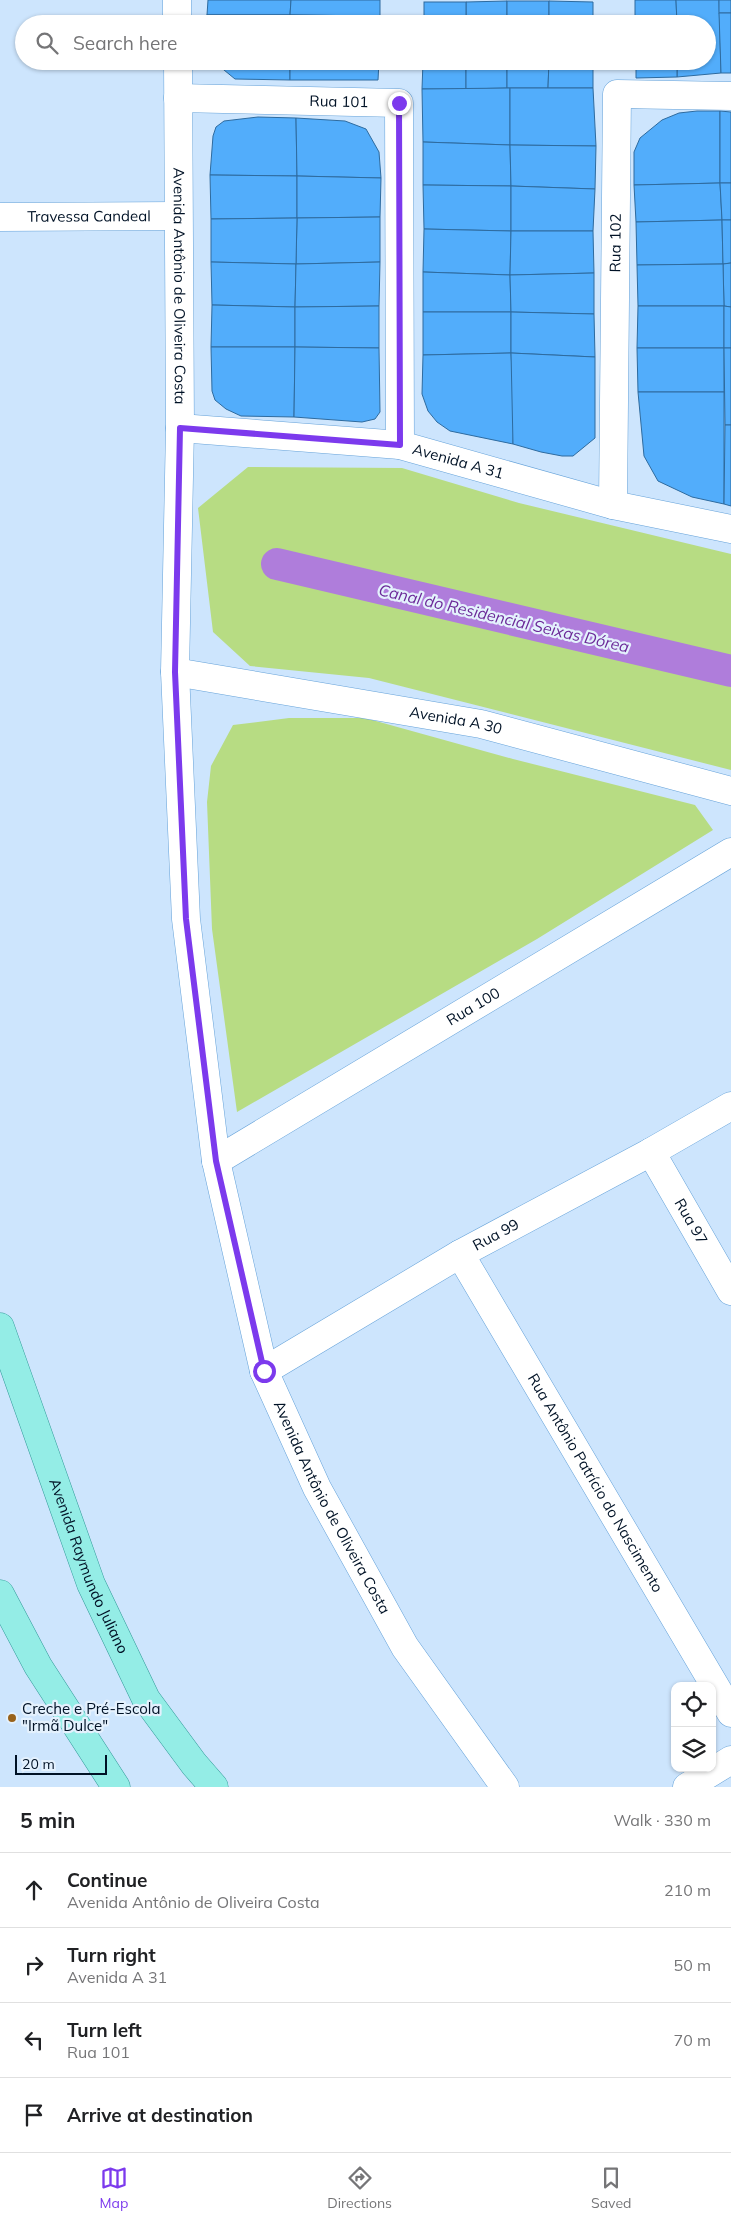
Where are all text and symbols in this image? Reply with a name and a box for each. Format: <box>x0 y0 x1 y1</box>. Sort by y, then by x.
search box <box>15 15 716 70</box>
icon: search <box>33 29 61 57</box>
text: Search here <box>73 31 177 55</box>
street label: Rua 101 <box>309 91 369 111</box>
route end <box>388 92 411 115</box>
street label: Avenida Antônio de Oliveira Costa <box>170 167 190 405</box>
street label: Travessa Candeal <box>27 206 151 226</box>
street label: Rua 102 <box>605 213 625 273</box>
street label: Avenida A 31 <box>410 439 506 483</box>
water label: Canal do Residencial Seixas Dórea <box>377 579 631 657</box>
street label: Avenida A 30 <box>408 702 504 738</box>
street label: Rua 100 <box>443 983 503 1030</box>
street label: Rua 97 <box>671 1195 712 1248</box>
street label: Rua 99 <box>469 1214 522 1255</box>
route start <box>253 1360 276 1383</box>
street label: Rua Antônio Patrício do Nascimento <box>524 1370 668 1596</box>
street label: Avenida Antônio de Oliveira Costa <box>270 1398 395 1617</box>
street label: Avenida Raymundo Juliano <box>45 1476 133 1657</box>
map controls <box>671 1682 716 1772</box>
button: locate <box>671 1682 716 1727</box>
place label: Creche e Pré-Escola "Irmã Dulce" <box>22 1699 160 1735</box>
marker: Creche e Pré-Escola "Irmã Dulce" <box>6 1712 18 1724</box>
button: layers <box>671 1727 716 1772</box>
scale bar <box>15 1752 108 1775</box>
text: 20 m <box>22 1755 55 1773</box>
text: 5 min <box>20 1807 75 1833</box>
text: Walk · 330 m <box>613 1810 711 1830</box>
text: Continue <box>67 1868 147 1892</box>
icon: ahead <box>20 1876 48 1904</box>
text: 210 m <box>664 1880 711 1900</box>
text: Avenida Antônio de Oliveira Costa <box>67 1892 320 1912</box>
text: Turn right <box>67 1943 156 1967</box>
icon: right <box>20 1951 48 1979</box>
text: 50 m <box>674 1955 711 1975</box>
text: Avenida A 31 <box>67 1967 167 1987</box>
text: Turn left <box>67 2018 142 2042</box>
icon: left <box>20 2026 48 2054</box>
text: 70 m <box>674 2030 711 2050</box>
text: Rua 101 <box>67 2042 130 2062</box>
icon: arrive <box>20 2101 48 2129</box>
text: Arrive at destination <box>67 2103 253 2127</box>
tab: Map <box>100 2164 128 2212</box>
tab: Directions <box>327 2164 392 2212</box>
tab: Saved <box>591 2164 631 2212</box>

